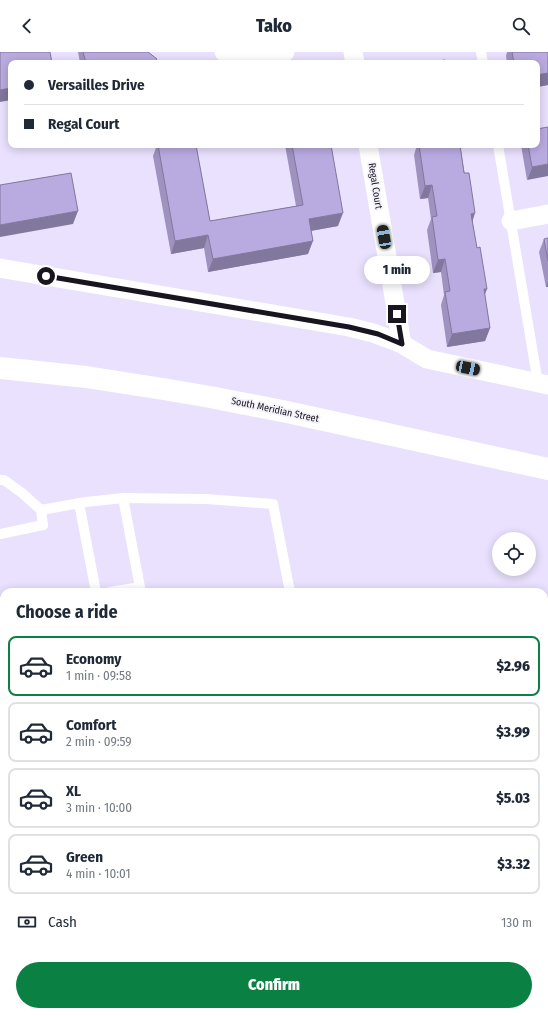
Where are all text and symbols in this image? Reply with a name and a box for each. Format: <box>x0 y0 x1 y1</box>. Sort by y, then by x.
icon: back <box>16 15 38 37</box>
text: Tako <box>256 15 292 37</box>
icon: search <box>510 15 532 37</box>
text: Versailles Drive <box>48 76 145 94</box>
text: Regal Court <box>48 115 120 133</box>
street label: Regal Court <box>365 162 385 211</box>
car <box>376 224 392 250</box>
callout: 1 min <box>364 256 430 284</box>
text: 1 min <box>383 262 411 277</box>
route start <box>37 267 55 285</box>
route end <box>388 305 406 323</box>
car <box>455 360 481 376</box>
street label: South Meridian Street <box>230 395 321 425</box>
map controls <box>492 532 536 576</box>
button: locate <box>492 532 536 576</box>
text: Choose a ride <box>16 601 118 623</box>
icon: car <box>18 648 54 684</box>
text: Economy <box>66 650 121 668</box>
text: $2.96 <box>496 657 530 675</box>
text: 1 min · 09:58 <box>66 668 131 683</box>
icon: car <box>18 714 54 750</box>
text: Comfort <box>66 716 117 734</box>
text: $3.99 <box>496 723 530 741</box>
text: 2 min · 09:59 <box>66 734 132 749</box>
icon: car <box>18 780 54 816</box>
text: XL <box>66 782 81 800</box>
text: $5.03 <box>496 789 530 807</box>
text: 3 min · 10:00 <box>66 800 132 815</box>
icon: car <box>18 846 54 882</box>
text: Green <box>66 848 103 866</box>
text: $3.32 <box>497 855 530 873</box>
text: 4 min · 10:01 <box>66 866 130 881</box>
icon: cash <box>16 911 38 933</box>
text: Cash <box>48 913 77 931</box>
text: 130 m <box>501 915 532 930</box>
button: Confirm <box>16 962 532 1008</box>

